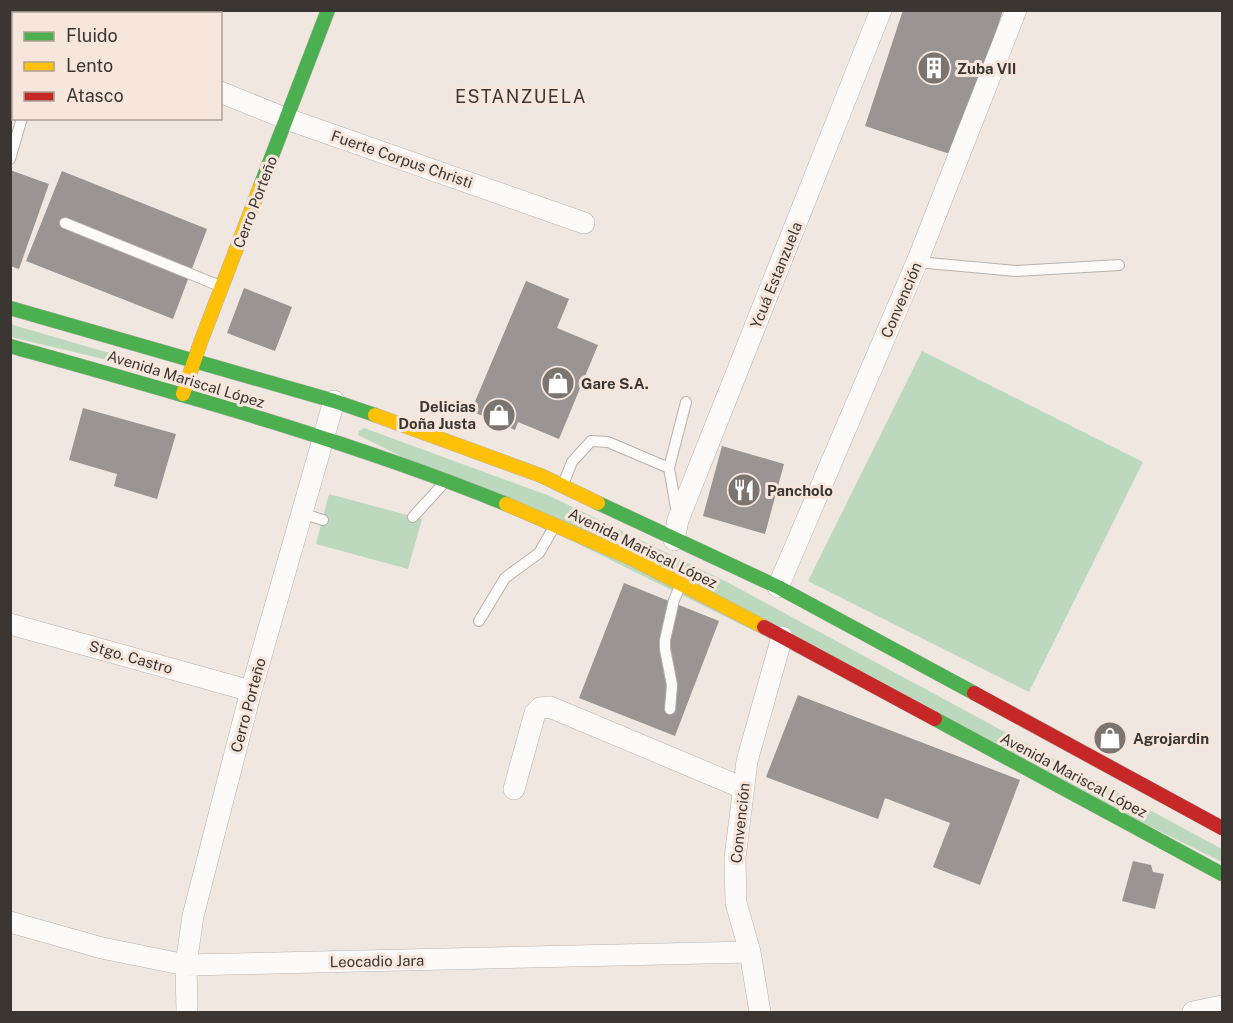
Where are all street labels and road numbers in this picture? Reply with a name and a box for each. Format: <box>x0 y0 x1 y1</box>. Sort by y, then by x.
street label: Fuerte Corpus Christi <box>329 127 475 191</box>
street label: Cerro Porteño <box>230 154 280 250</box>
street label: Ycuá Estanzuela <box>747 219 805 331</box>
street label: Convención <box>877 260 925 340</box>
street label: Avenida Mariscal López <box>105 347 267 411</box>
street label: Avenida Mariscal López <box>566 505 720 591</box>
street label: Stgo. Castro <box>87 637 175 677</box>
street label: Cerro Porteño <box>227 656 269 754</box>
street label: Avenida Mariscal López <box>998 729 1150 821</box>
street label: Convención <box>727 782 753 864</box>
street label: Leocadio Jara <box>330 952 424 970</box>

